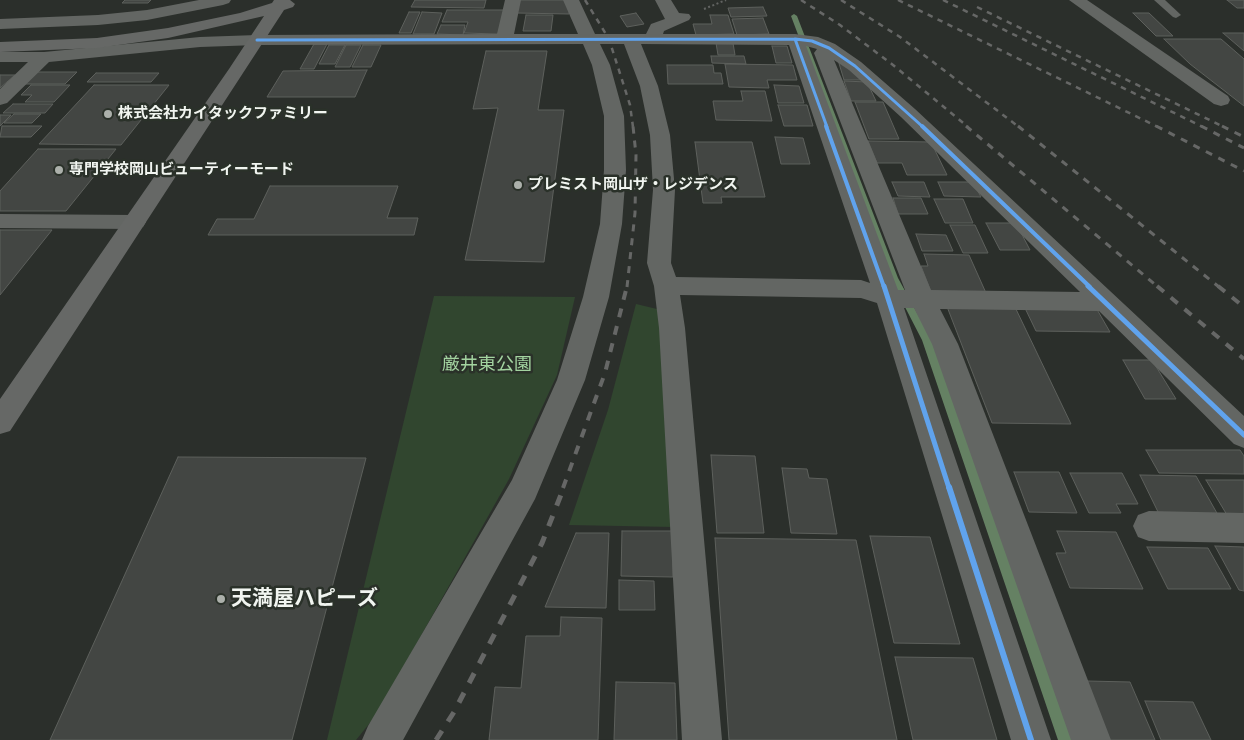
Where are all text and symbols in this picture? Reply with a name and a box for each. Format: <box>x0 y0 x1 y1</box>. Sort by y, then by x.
place label: 株式会社カイタックファミリー <box>118 105 328 123</box>
marker: 株式会社カイタックファミリー <box>102 108 114 120</box>
place label: 専門学校岡山ビューティーモード <box>69 161 294 179</box>
marker: 専門学校岡山ビューティーモード <box>53 164 65 176</box>
place label: プレミスト岡山ザ・レジデンス <box>528 176 738 194</box>
marker: プレミスト岡山ザ・レジデンス <box>512 179 524 191</box>
park label: 厳井東公園 <box>442 354 532 376</box>
place label: 天満屋ハピーズ <box>231 586 378 612</box>
marker: 天満屋ハピーズ <box>215 593 227 605</box>

